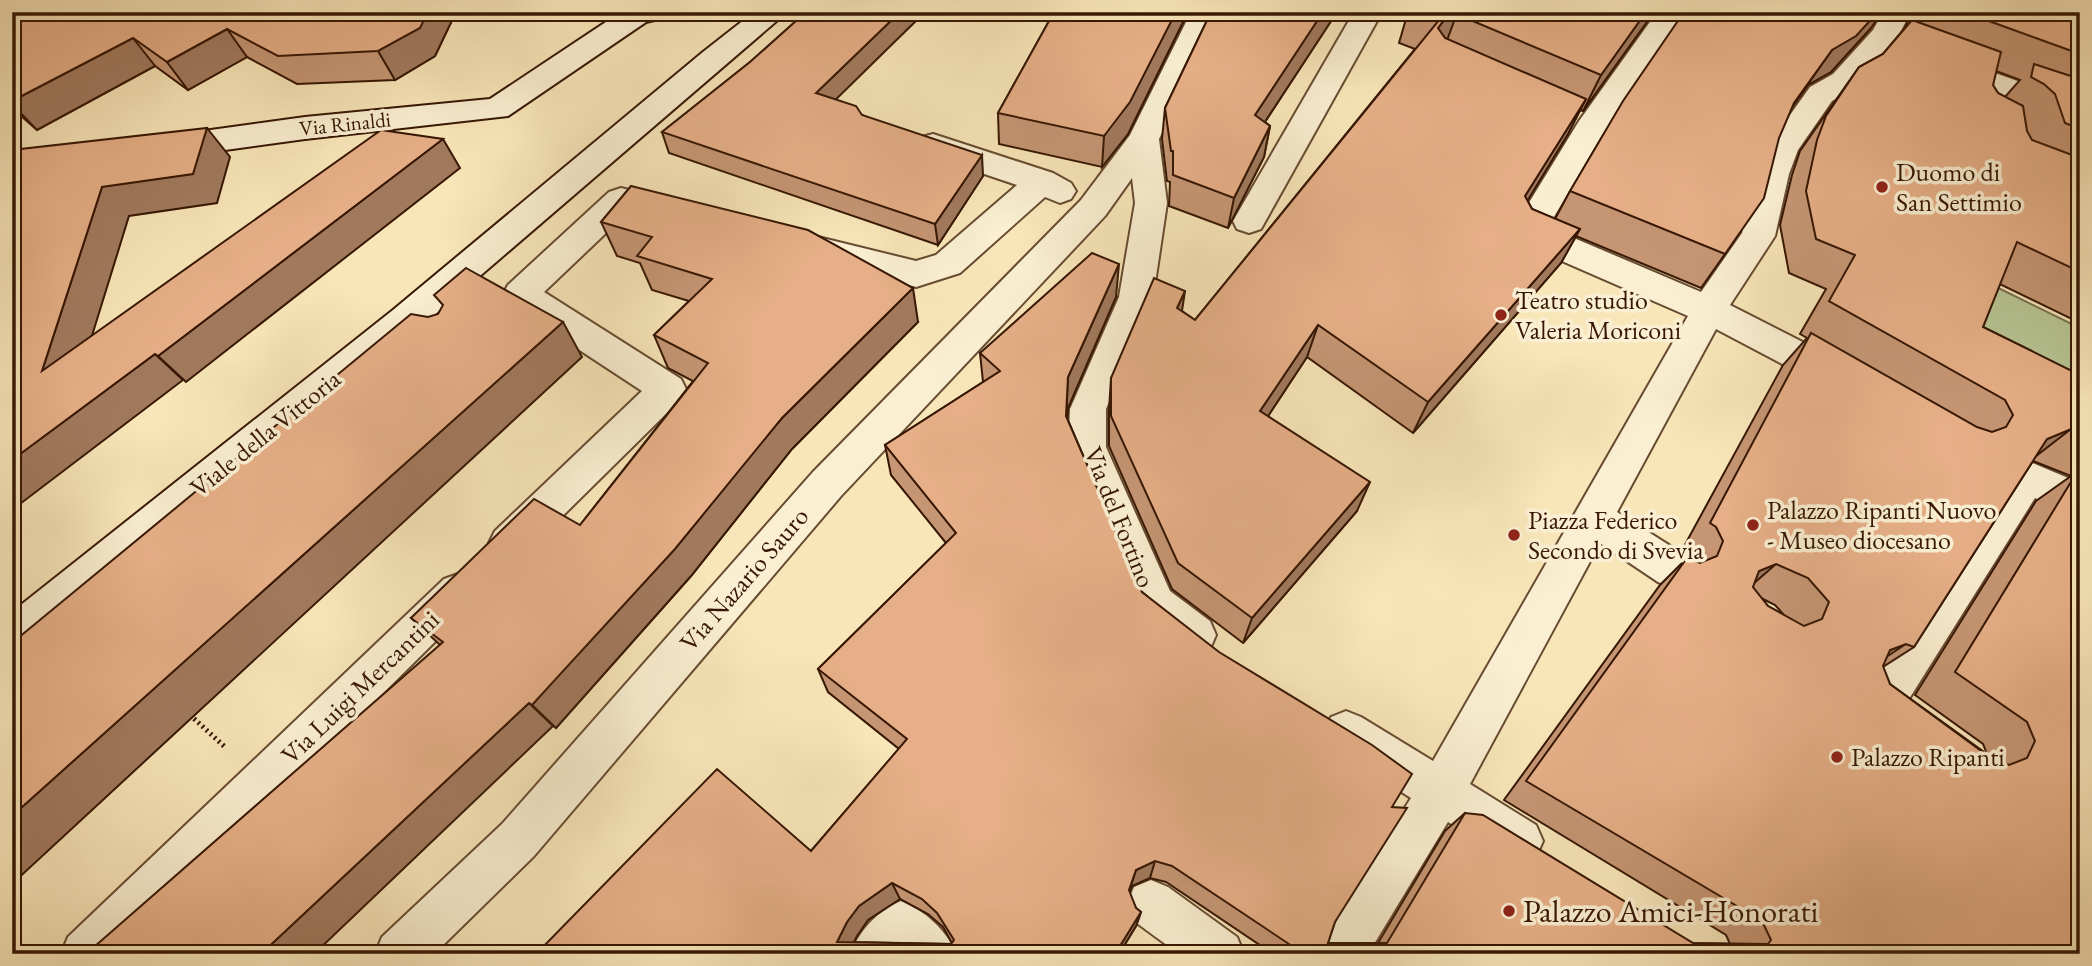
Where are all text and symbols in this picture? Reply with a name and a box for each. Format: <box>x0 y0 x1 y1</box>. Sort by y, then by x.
street label: Via Rinaldi <box>298 105 392 142</box>
place label: Duomo di San Settimio <box>1896 155 2022 219</box>
marker: Duomo di San Settimio <box>1874 179 1890 195</box>
place label: Teatro studio Valeria Moriconi <box>1515 283 1681 347</box>
marker: Teatro studio Valeria Moriconi <box>1493 307 1509 323</box>
street label: Viale della Vittoria <box>183 361 348 504</box>
street label: Via del Fortino <box>1076 442 1164 592</box>
place label: Palazzo Ripanti Nuovo - Museo diocesano <box>1767 493 1996 557</box>
street label: Via Nazario Sauro <box>672 500 816 658</box>
place label: Piazza Federico Secondo di Svevia <box>1528 503 1704 567</box>
marker: Palazzo Ripanti Nuovo - Museo diocesano <box>1745 517 1761 533</box>
marker: Piazza Federico Secondo di Svevia <box>1506 527 1522 543</box>
street label: Via Luigi Mercantini <box>273 603 447 771</box>
place label: Palazzo Ripanti <box>1851 740 2005 774</box>
marker: Palazzo Ripanti <box>1829 749 1845 765</box>
place label: Palazzo Amici-Honorati <box>1523 890 1819 932</box>
marker: Palazzo Amici-Honorati <box>1501 903 1517 919</box>

